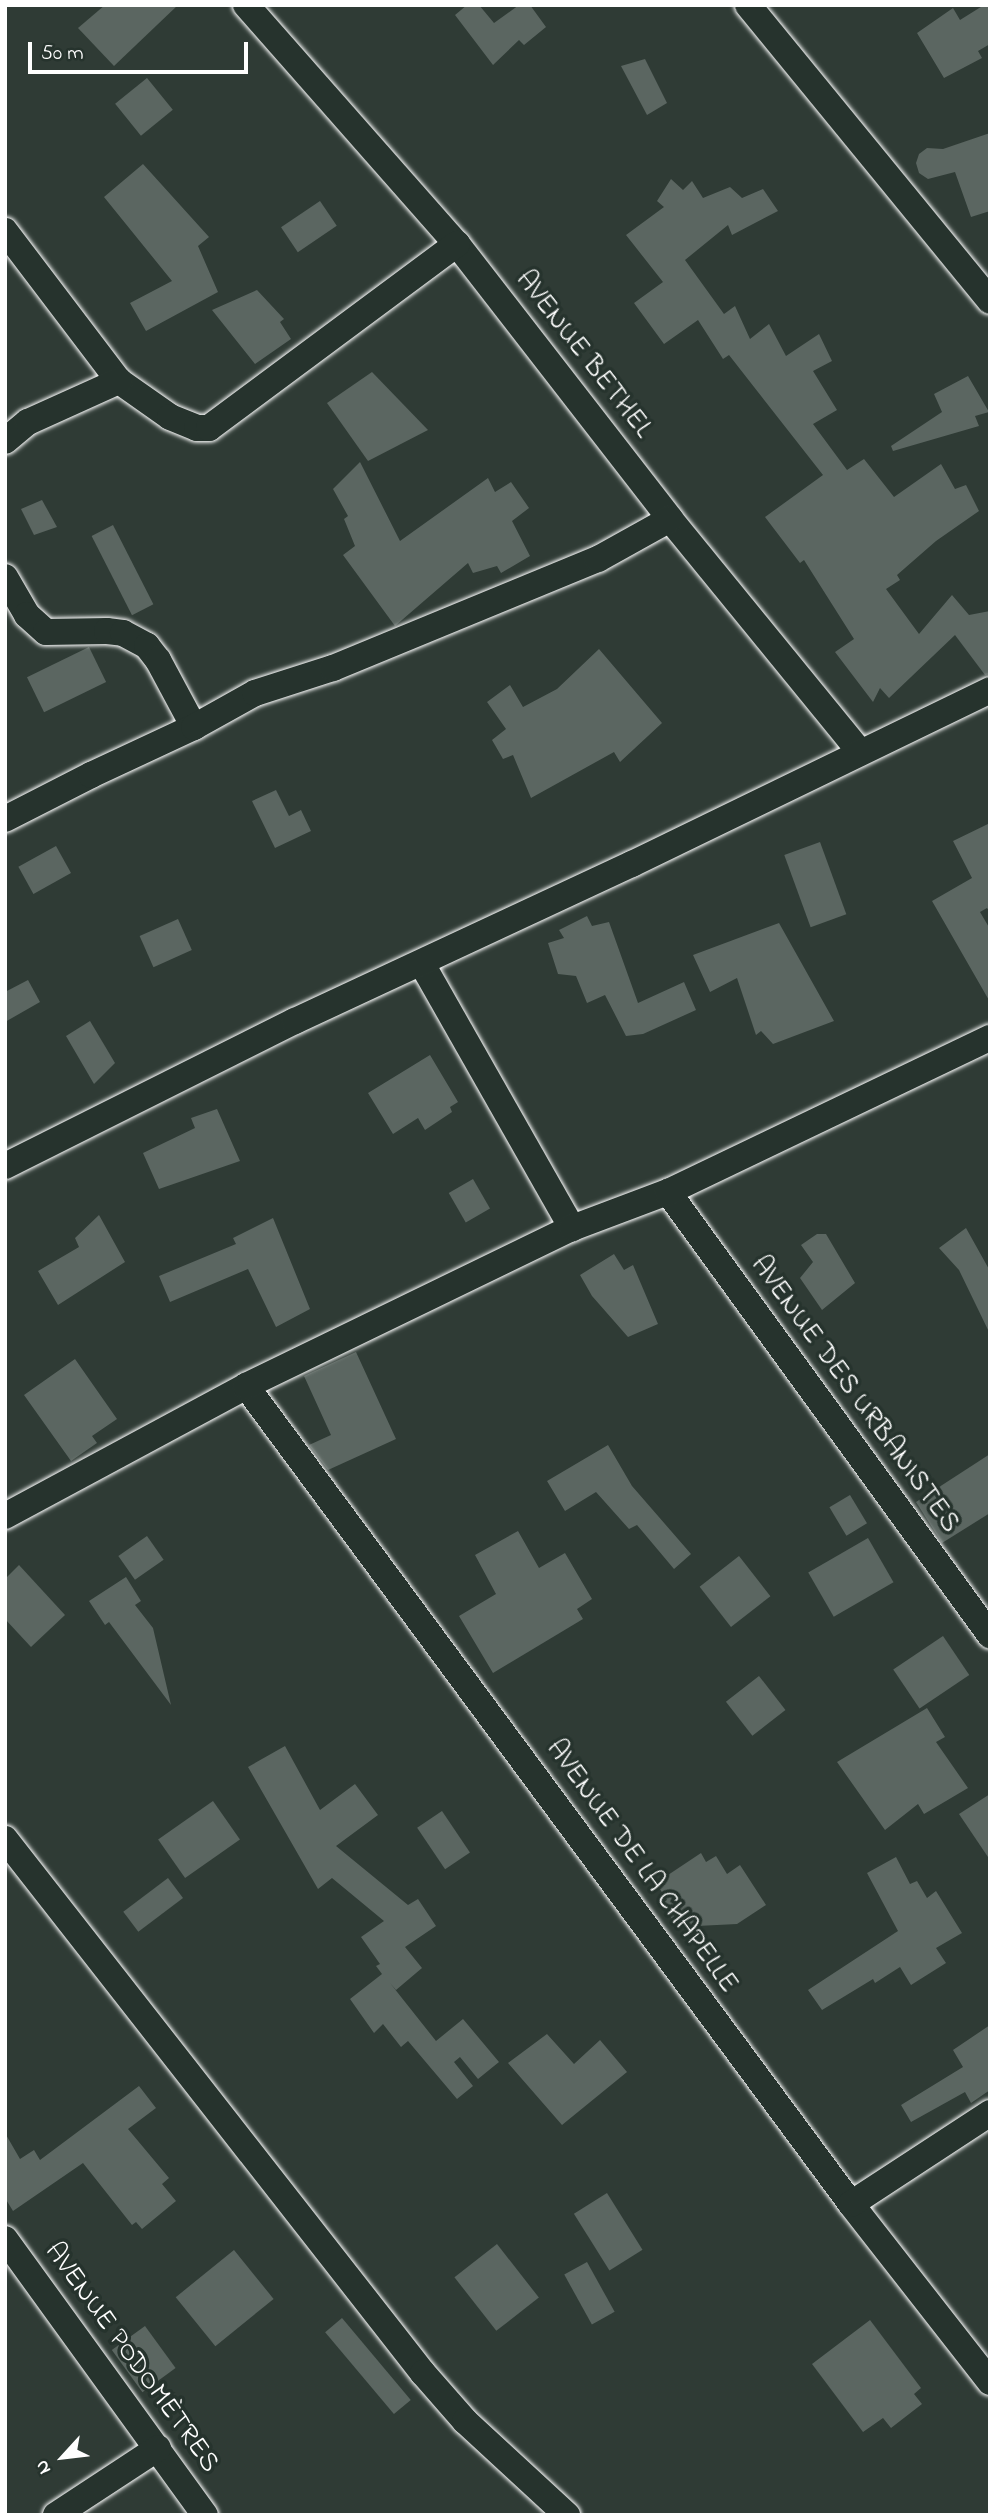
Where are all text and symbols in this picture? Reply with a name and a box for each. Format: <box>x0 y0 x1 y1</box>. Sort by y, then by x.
scale bar <box>32 28 252 72</box>
text: 50 m <box>41 39 84 69</box>
street label: AVENUE BETHEL <box>507 265 659 445</box>
street label: AVENUE DES URBANISTES <box>742 1250 966 1540</box>
street label: AVENUE DE LA CHAPELLE <box>538 1734 744 2000</box>
street label: AVENUE PODOMÈTRES <box>36 2236 226 2480</box>
north arrow <box>28 2422 98 2492</box>

